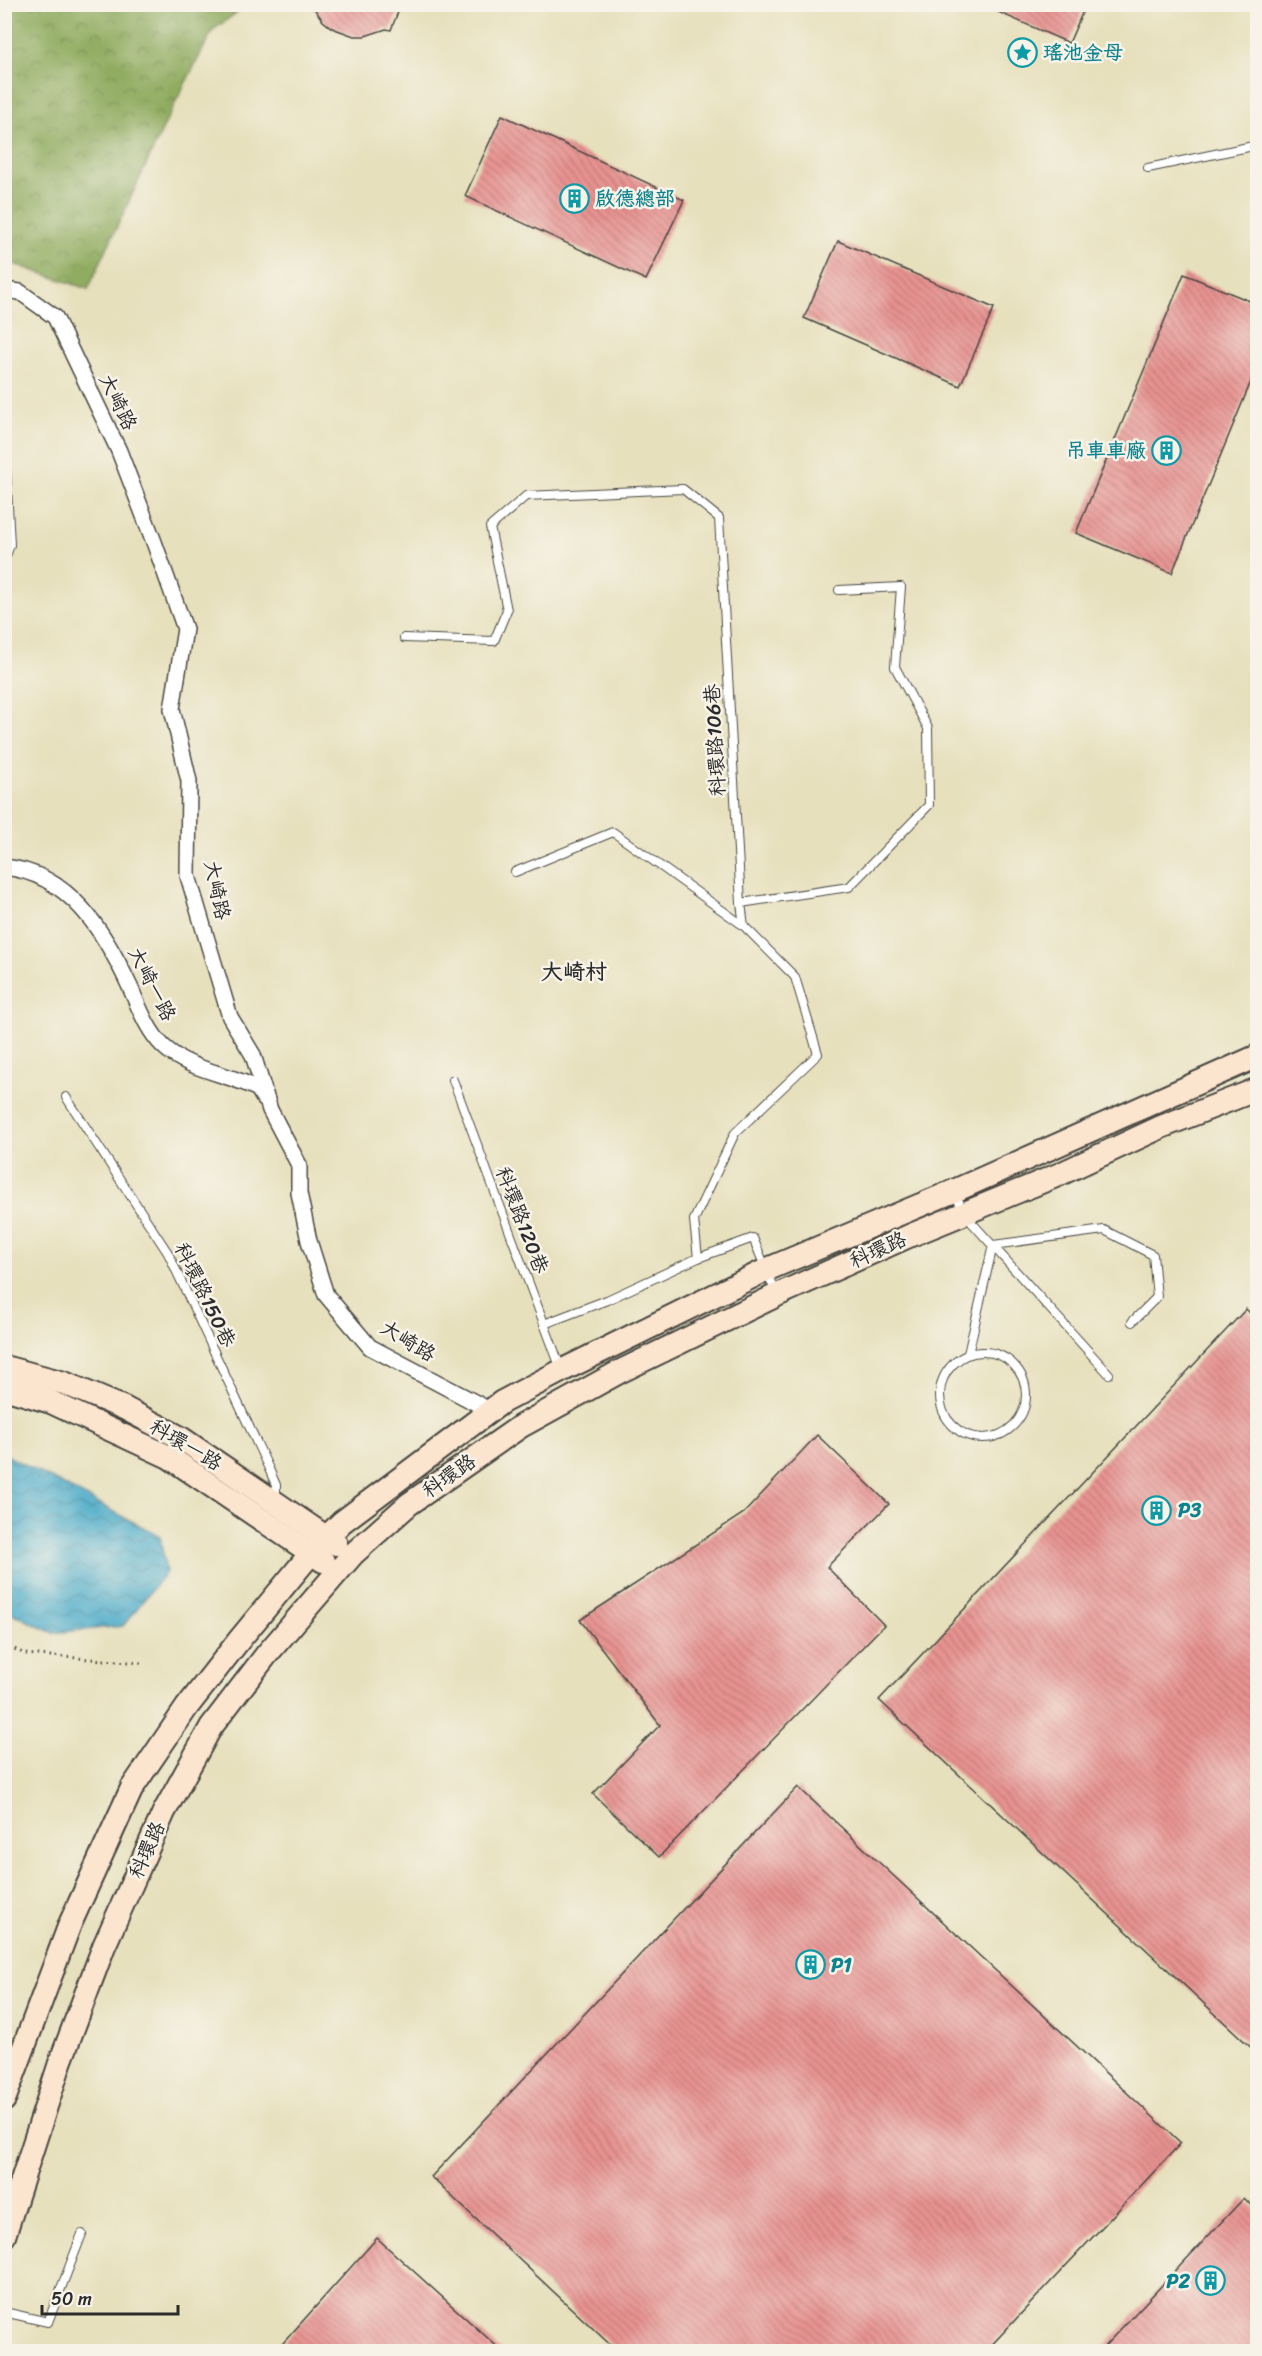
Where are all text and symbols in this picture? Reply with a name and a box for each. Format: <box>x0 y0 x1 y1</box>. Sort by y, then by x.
place label: 瑤池金母 <box>1043 35 1123 70</box>
place icon: 瑤池金母 <box>1006 36 1038 68</box>
place label: 啟德總部 <box>595 181 675 216</box>
building icon: 啟德總部 <box>558 182 590 214</box>
street label: 大崎路 <box>89 367 147 438</box>
place label: 吊車車廠 <box>1066 433 1146 468</box>
building icon: 吊車車廠 <box>1151 434 1183 466</box>
street label: 科環路106巷 <box>695 682 735 797</box>
street label: 大崎路 <box>194 857 241 924</box>
street label: 大崎一路 <box>118 940 186 1028</box>
district label: 大崎村 <box>541 952 607 991</box>
street label: 科環路120巷 <box>485 1161 559 1280</box>
street label: 科環路 <box>843 1221 913 1278</box>
street label: 科環路150巷 <box>164 1236 246 1355</box>
street label: 大崎路 <box>373 1311 444 1372</box>
street label: 科環一路 <box>143 1409 230 1481</box>
street label: 科環路 <box>414 1444 484 1508</box>
place label: P3 <box>1178 1493 1201 1528</box>
building icon: P3 <box>1141 1494 1173 1526</box>
street label: 科環路 <box>119 1815 176 1885</box>
place label: P1 <box>831 1948 852 1983</box>
building icon: P1 <box>794 1949 826 1981</box>
place label: P2 <box>1166 2264 1190 2299</box>
building icon: P2 <box>1195 2265 1227 2297</box>
scale bar <box>42 2278 178 2316</box>
text: 50 m <box>51 2283 92 2315</box>

